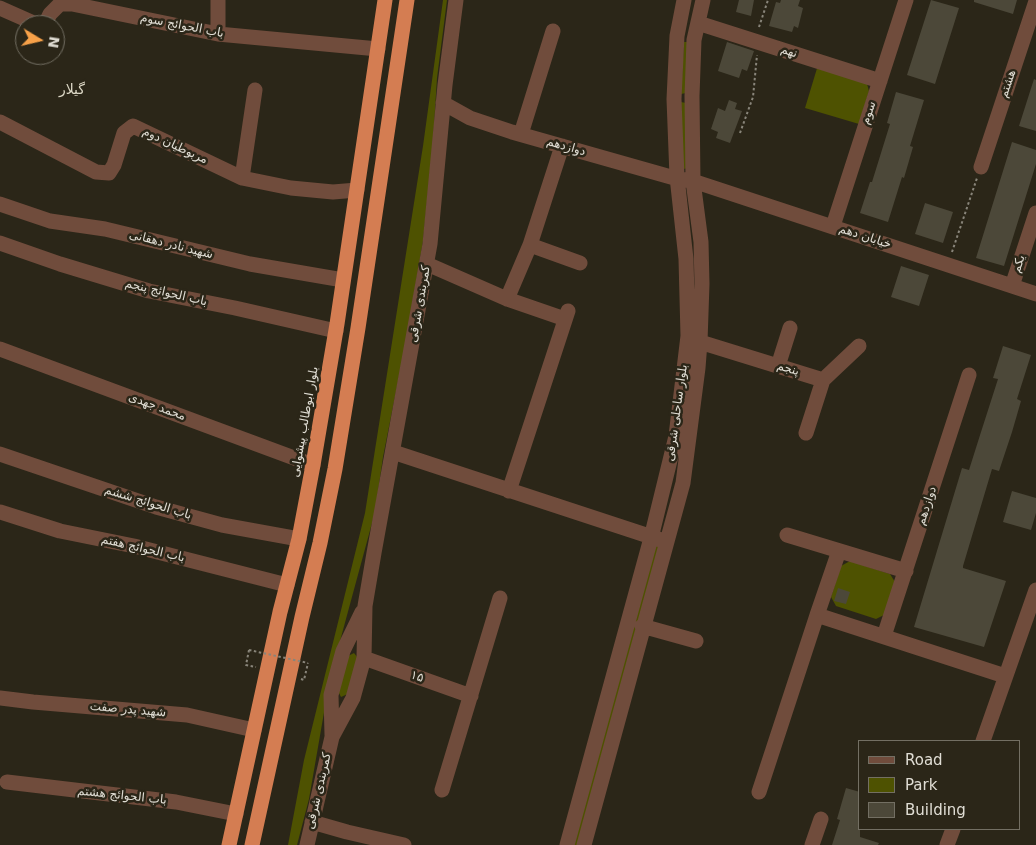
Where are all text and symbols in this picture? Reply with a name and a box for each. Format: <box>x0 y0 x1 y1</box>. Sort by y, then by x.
street label: باب الحوائج سوم <box>139 11 225 41</box>
north arrow <box>15 15 65 65</box>
text: N <box>45 35 63 49</box>
street label: نهم <box>779 43 799 61</box>
street label: هشتم <box>997 68 1019 100</box>
district label: گیلار <box>59 82 85 98</box>
street label: سوم <box>858 100 880 126</box>
street label: مربوطیان دوم <box>140 125 210 167</box>
street label: دوازدهم <box>545 135 587 159</box>
street label: خیابان دهم <box>837 222 893 252</box>
street label: شهید نادر دهقانی <box>128 228 214 262</box>
street label: یکم <box>1009 253 1029 275</box>
street label: کمربندی شرقی <box>406 264 434 344</box>
street label: باب الحوائج پنجم <box>123 277 209 309</box>
street label: پنجم <box>775 359 801 379</box>
street label: بلوار ساحلی شرقی <box>663 364 691 462</box>
street label: بلوار ابوطالب پیشوایی <box>288 365 322 479</box>
street label: محمد جهدی <box>126 390 188 424</box>
street label: باب الحوائج ششم <box>103 483 193 523</box>
street label: دوازدهم <box>914 485 940 527</box>
street label: باب الحوائج هفتم <box>100 532 186 566</box>
street label: ۱۵ <box>408 668 426 686</box>
street label: شهید پدر صفت <box>89 699 167 721</box>
legend <box>858 740 1021 830</box>
street label: کمربندی شرقی <box>303 751 335 831</box>
text: Road <box>905 751 943 769</box>
text: Park <box>905 776 937 794</box>
street label: باب الحوائج هشتم <box>77 784 167 808</box>
text: Building <box>905 801 966 819</box>

